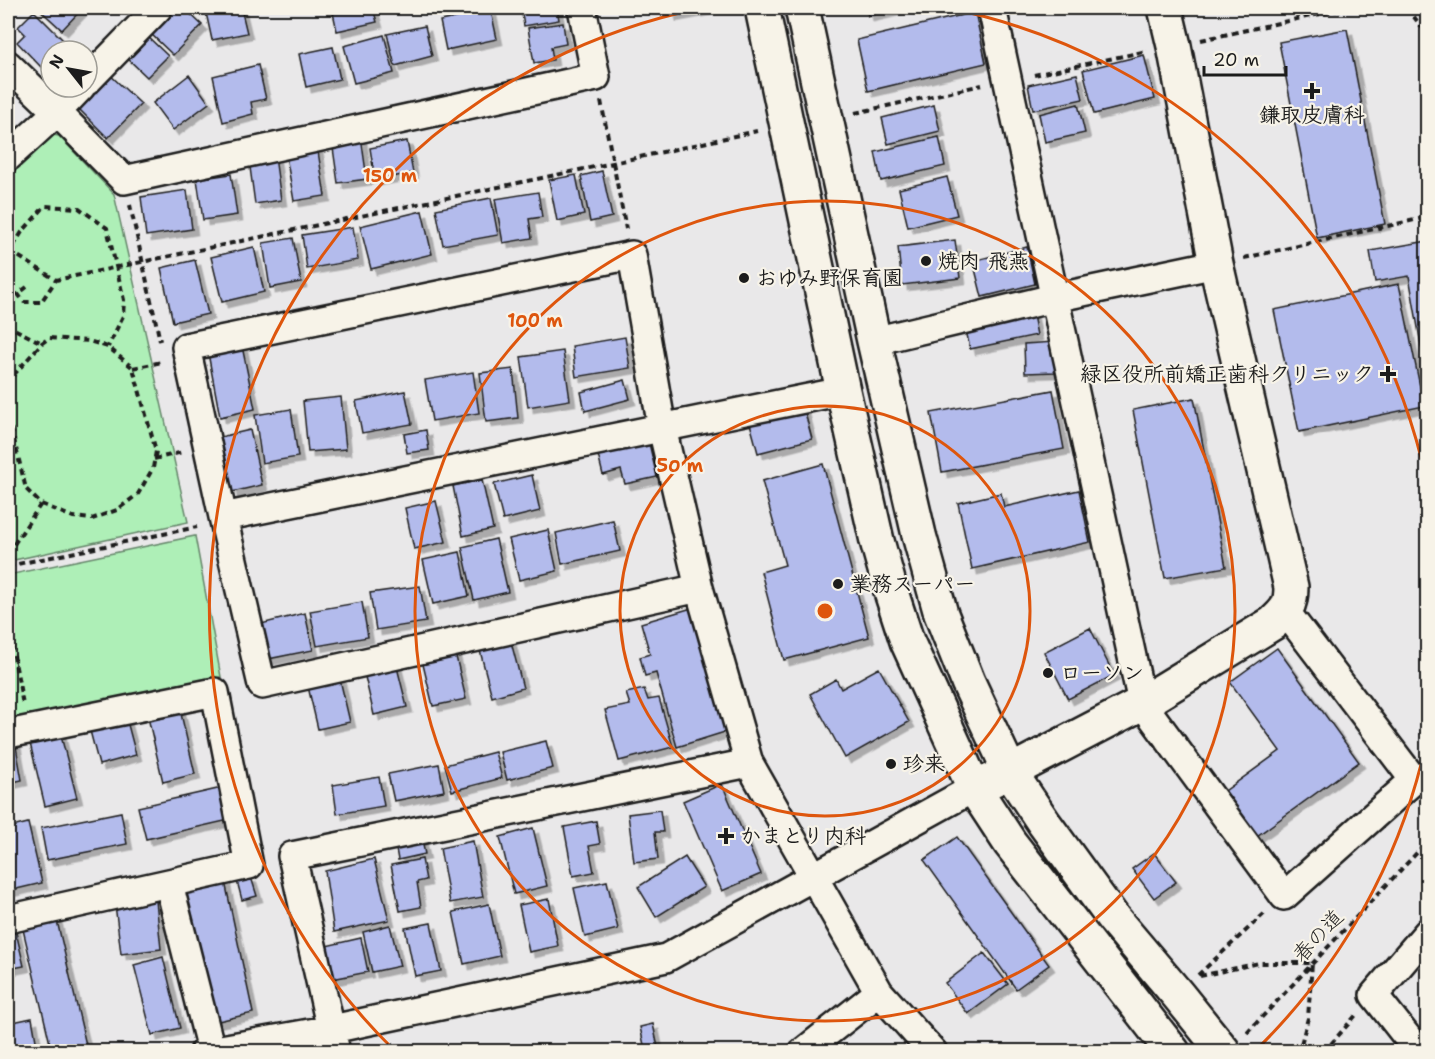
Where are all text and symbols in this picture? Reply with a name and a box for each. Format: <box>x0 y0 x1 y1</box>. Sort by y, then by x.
north arrow <box>39 39 99 99</box>
scale bar <box>1204 39 1286 77</box>
text: 20 m <box>1213 48 1259 72</box>
text: N <box>44 51 69 72</box>
marker: 鎌取皮膚科 <box>1303 82 1321 100</box>
place label: 鎌取皮膚科 <box>1260 101 1365 129</box>
text: 150 m <box>363 164 418 188</box>
place label: 焼肉 飛燕 <box>938 247 1029 275</box>
marker: 焼肉 飛燕 <box>919 254 933 268</box>
place label: おゆみ野保育園 <box>756 264 903 292</box>
marker: おゆみ野保育園 <box>737 271 751 285</box>
text: 100 m <box>507 309 563 333</box>
place label: 緑区役所前矯正歯科クリニック <box>1080 360 1374 388</box>
marker: 緑区役所前矯正歯科クリニック <box>1379 365 1397 383</box>
text: 50 m <box>657 454 704 478</box>
place label: 業務スーパー <box>850 570 975 598</box>
marker: 業務スーパー <box>831 577 845 591</box>
centre of rings <box>815 601 835 621</box>
place label: ローソン <box>1060 659 1144 687</box>
marker: ローソン <box>1041 666 1055 680</box>
place label: 珍来 <box>903 750 945 778</box>
marker: 珍来 <box>884 757 898 771</box>
place label: かまとり内科 <box>740 822 866 850</box>
marker: かまとり内科 <box>717 827 735 845</box>
street label: 春の道 <box>1286 903 1350 969</box>

